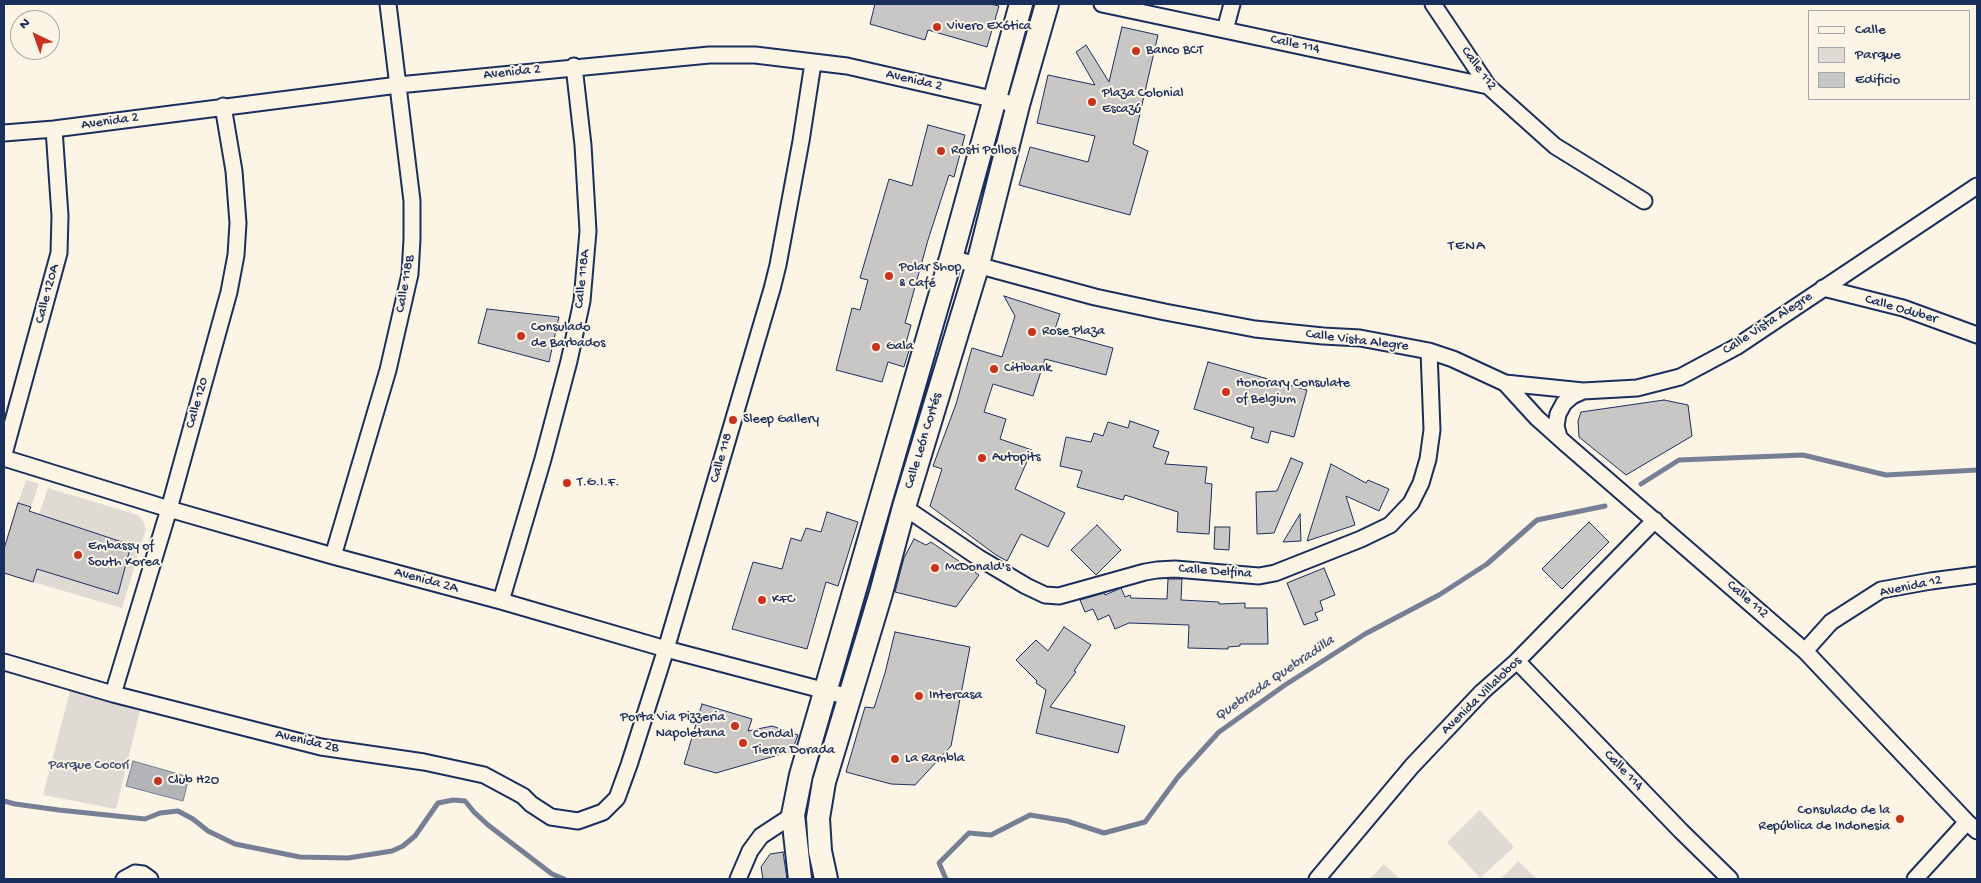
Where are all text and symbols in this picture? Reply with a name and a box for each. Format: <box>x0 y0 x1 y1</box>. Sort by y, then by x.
north arrow <box>10 10 60 60</box>
legend <box>1808 10 1971 100</box>
text: N <box>16 15 34 34</box>
place label: Vivero Exótica <box>947 19 1031 35</box>
marker: Vivero Exótica <box>931 21 943 33</box>
text: Calle <box>1855 21 1886 39</box>
street label: Calle 114 <box>1269 32 1321 58</box>
place label: Banco BCT <box>1146 43 1203 59</box>
street label: Calle 112 <box>1456 44 1500 94</box>
marker: Banco BCT <box>1130 45 1142 57</box>
text: Parque <box>1855 46 1901 64</box>
street label: Avenida 2 <box>483 62 541 84</box>
street label: Avenida 2 <box>884 66 944 96</box>
text: Edificio <box>1855 71 1900 89</box>
place label: Plaza Colonial Escazú <box>1102 86 1184 118</box>
marker: Plaza Colonial Escazú <box>1086 96 1098 108</box>
street label: Avenida 2 <box>80 110 140 134</box>
place label: Rosti Pollos <box>951 143 1016 159</box>
marker: Rosti Pollos <box>935 145 947 157</box>
district label: TENA <box>1448 238 1486 256</box>
street label: Calle 118A <box>572 249 594 309</box>
street label: Calle 118B <box>393 254 419 314</box>
place label: Polar Shop & Café <box>899 260 961 292</box>
street label: Calle 120A <box>32 262 64 326</box>
marker: Polar Shop & Café <box>883 270 895 282</box>
street label: Calle Vista Alegre <box>1720 289 1816 359</box>
street label: Calle Oduber <box>1863 292 1939 328</box>
place label: Consulado de Barbados <box>531 320 605 352</box>
place label: Rose Plaza <box>1042 324 1105 340</box>
marker: Rose Plaza <box>1026 326 1038 338</box>
street label: Calle Vista Alegre <box>1305 326 1409 356</box>
marker: Consulado de Barbados <box>515 330 527 342</box>
place label: Gala <box>886 339 913 355</box>
marker: Gala <box>870 341 882 353</box>
place label: Citibank <box>1004 361 1051 377</box>
marker: Citibank <box>988 363 1000 375</box>
street label: Calle 120 <box>183 375 213 431</box>
place label: Honorary Consulate of Belgium <box>1236 376 1350 408</box>
marker: Honorary Consulate of Belgium <box>1220 386 1232 398</box>
street label: Calle León Cortés <box>901 391 947 491</box>
place label: Sleep Gallery <box>743 412 819 428</box>
marker: Sleep Gallery <box>727 414 739 426</box>
street label: Calle 118 <box>707 431 737 485</box>
place label: Autopits <box>992 450 1041 466</box>
marker: Autopits <box>976 452 988 464</box>
place label: T.G.I.F. <box>577 475 619 491</box>
marker: T.G.I.F. <box>561 477 573 489</box>
place label: Embassy of South Korea <box>88 539 160 572</box>
marker: Embassy of South Korea <box>72 549 84 561</box>
place label: McDonald's <box>945 560 1010 576</box>
street label: Calle Delfina <box>1178 561 1252 583</box>
marker: McDonald's <box>929 562 941 574</box>
street label: Avenida 2A <box>392 564 460 598</box>
street label: Avenida 12 <box>1878 572 1944 602</box>
street label: Calle 112 <box>1723 577 1771 623</box>
place label: KFC <box>772 592 794 608</box>
marker: KFC <box>756 594 768 606</box>
water label: Quebrada Quebradilla <box>1212 632 1338 726</box>
street label: Avenida Villalobos <box>1438 653 1526 739</box>
place label: Intercasa <box>929 688 982 704</box>
marker: Intercasa <box>913 690 925 702</box>
place label: Porta Via Pizzeria Napoletana <box>620 710 725 742</box>
marker: Porta Via Pizzeria Napoletana <box>729 720 741 732</box>
street label: Avenida 2B <box>274 727 340 757</box>
place label: Condal Tierra Dorada <box>753 727 835 760</box>
marker: Condal Tierra Dorada <box>737 737 749 749</box>
street label: Calle 114 <box>1600 747 1646 795</box>
place label: La Rambla <box>905 751 965 767</box>
marker: La Rambla <box>889 753 901 765</box>
park label: Parque Cocorí <box>49 758 129 774</box>
place label: Club H2O <box>168 773 219 789</box>
marker: Club H2O <box>152 775 164 787</box>
place label: Consulado de la República de Indonesia <box>1759 803 1890 836</box>
marker: Consulado de la República de Indonesia <box>1894 813 1906 825</box>

